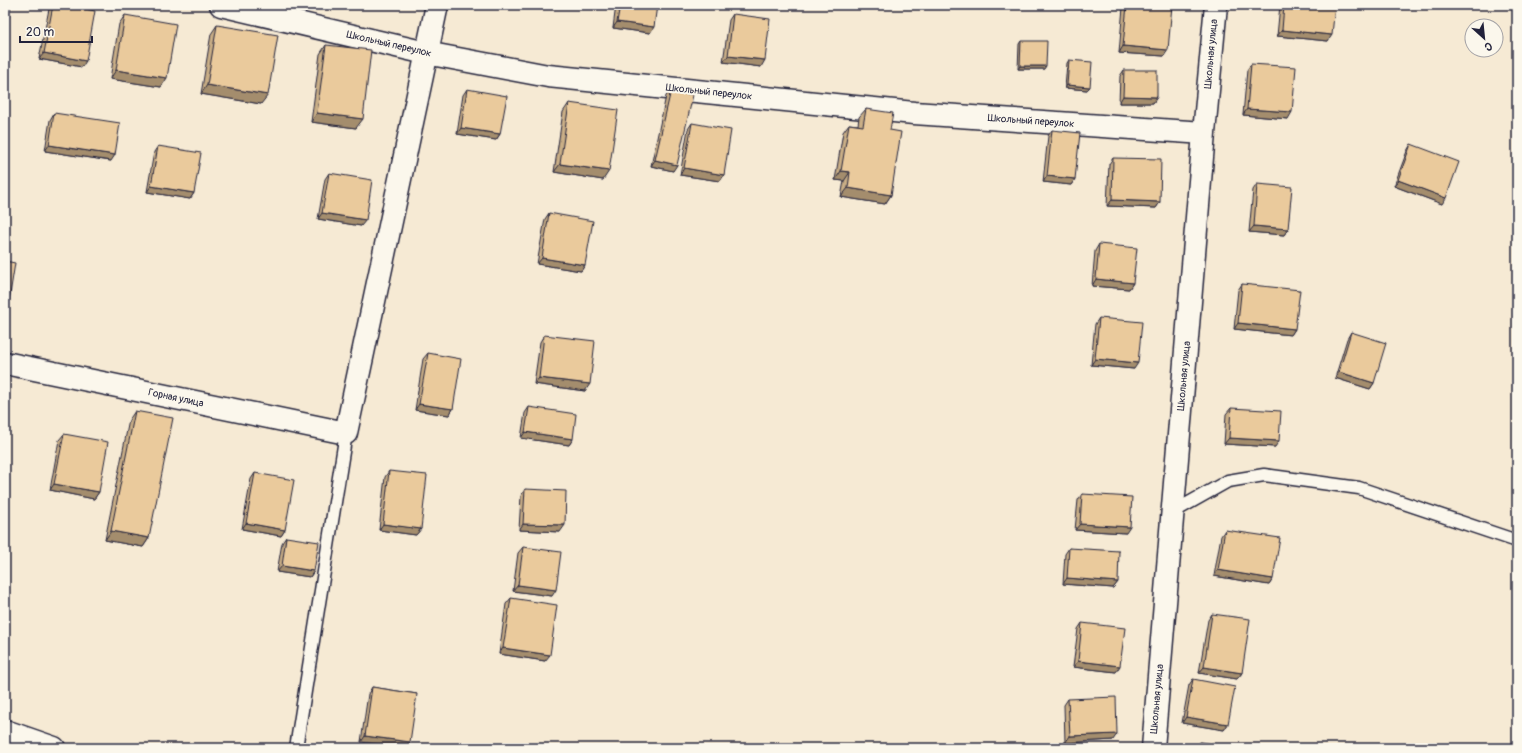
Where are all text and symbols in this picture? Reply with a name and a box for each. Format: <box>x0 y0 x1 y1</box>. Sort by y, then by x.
scale bar <box>20 18 92 44</box>
street label: Школьная улица <box>1202 18 1220 89</box>
north arrow <box>1464 18 1504 58</box>
text: 20 m <box>26 25 55 40</box>
street label: Школьный переулок <box>345 28 433 60</box>
text: С <box>1482 39 1494 54</box>
street label: Школьный переулок <box>665 82 753 102</box>
street label: Школьный переулок <box>987 112 1075 130</box>
street label: Школьная улица <box>1175 340 1193 411</box>
street label: Горная улица <box>147 386 205 410</box>
street label: Школьная улица <box>1148 663 1166 734</box>

